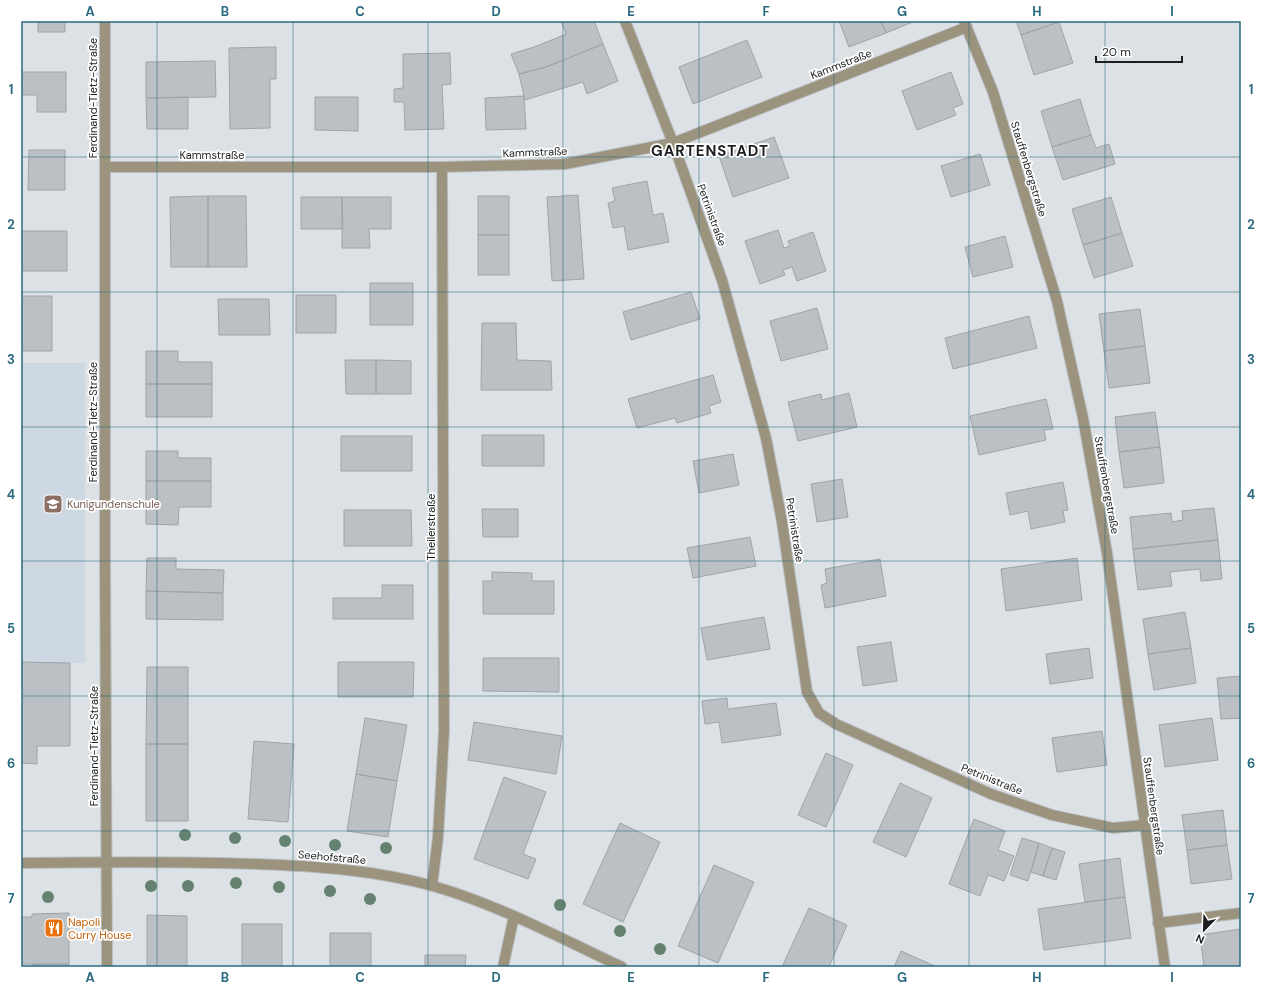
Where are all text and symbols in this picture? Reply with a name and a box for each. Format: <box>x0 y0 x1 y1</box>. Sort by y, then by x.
text: A <box>85 3 95 20</box>
text: B <box>221 3 229 20</box>
text: C <box>355 3 365 20</box>
text: D <box>491 3 501 20</box>
text: E <box>627 3 635 20</box>
text: F <box>762 3 770 20</box>
text: G <box>897 3 907 20</box>
text: H <box>1032 3 1042 20</box>
text: I <box>1170 3 1174 20</box>
street label: Ferdinand-Tietz-Straße <box>86 38 100 158</box>
scale bar <box>1096 38 1182 64</box>
text: 20 m <box>1102 44 1131 60</box>
street label: Kammstraße <box>808 46 874 82</box>
text: 1 <box>9 81 13 98</box>
text: 1 <box>1249 81 1253 98</box>
street label: Stauffenbergstraße <box>1008 120 1050 218</box>
district label: GARTENSTADT <box>651 141 769 161</box>
street label: Kammstraße <box>502 144 568 160</box>
street label: Kammstraße <box>180 148 244 162</box>
street label: Petrinistraße <box>694 182 730 248</box>
text: 2 <box>7 216 15 233</box>
text: 2 <box>1247 216 1255 233</box>
text: 3 <box>7 351 15 368</box>
text: 3 <box>1247 351 1255 368</box>
street label: Ferdinand-Tietz-Straße <box>86 362 100 482</box>
street label: Stauffenbergstraße <box>1092 435 1122 535</box>
text: 4 <box>7 486 15 503</box>
text: 4 <box>1247 486 1255 503</box>
school or university icon: Kunigundenschule <box>42 493 64 515</box>
street label: Theilerstraße <box>424 493 438 561</box>
place label: Kunigundenschule <box>67 497 160 511</box>
street label: Petrinistraße <box>783 497 807 563</box>
text: 5 <box>7 620 15 637</box>
text: 5 <box>1247 620 1255 637</box>
street label: Ferdinand-Tietz-Straße <box>87 686 101 806</box>
text: 6 <box>7 755 15 772</box>
text: 6 <box>1247 755 1255 772</box>
street label: Stauffenbergstraße <box>1140 756 1168 856</box>
street label: Petrinistraße <box>959 760 1025 798</box>
street label: Seehofstraße <box>297 847 367 867</box>
text: 7 <box>8 890 15 907</box>
text: 7 <box>1248 890 1255 907</box>
north arrow <box>1184 910 1224 950</box>
place label: Napoli Curry House <box>68 915 131 942</box>
restaurant icon: Napoli Curry House <box>43 917 65 939</box>
text: N <box>1194 931 1207 947</box>
text: A <box>85 969 95 986</box>
text: B <box>221 969 229 986</box>
text: C <box>355 969 365 986</box>
text: D <box>491 969 501 986</box>
text: E <box>627 969 635 986</box>
text: F <box>762 969 770 986</box>
text: G <box>897 969 907 986</box>
text: H <box>1032 969 1042 986</box>
text: I <box>1170 969 1174 986</box>

